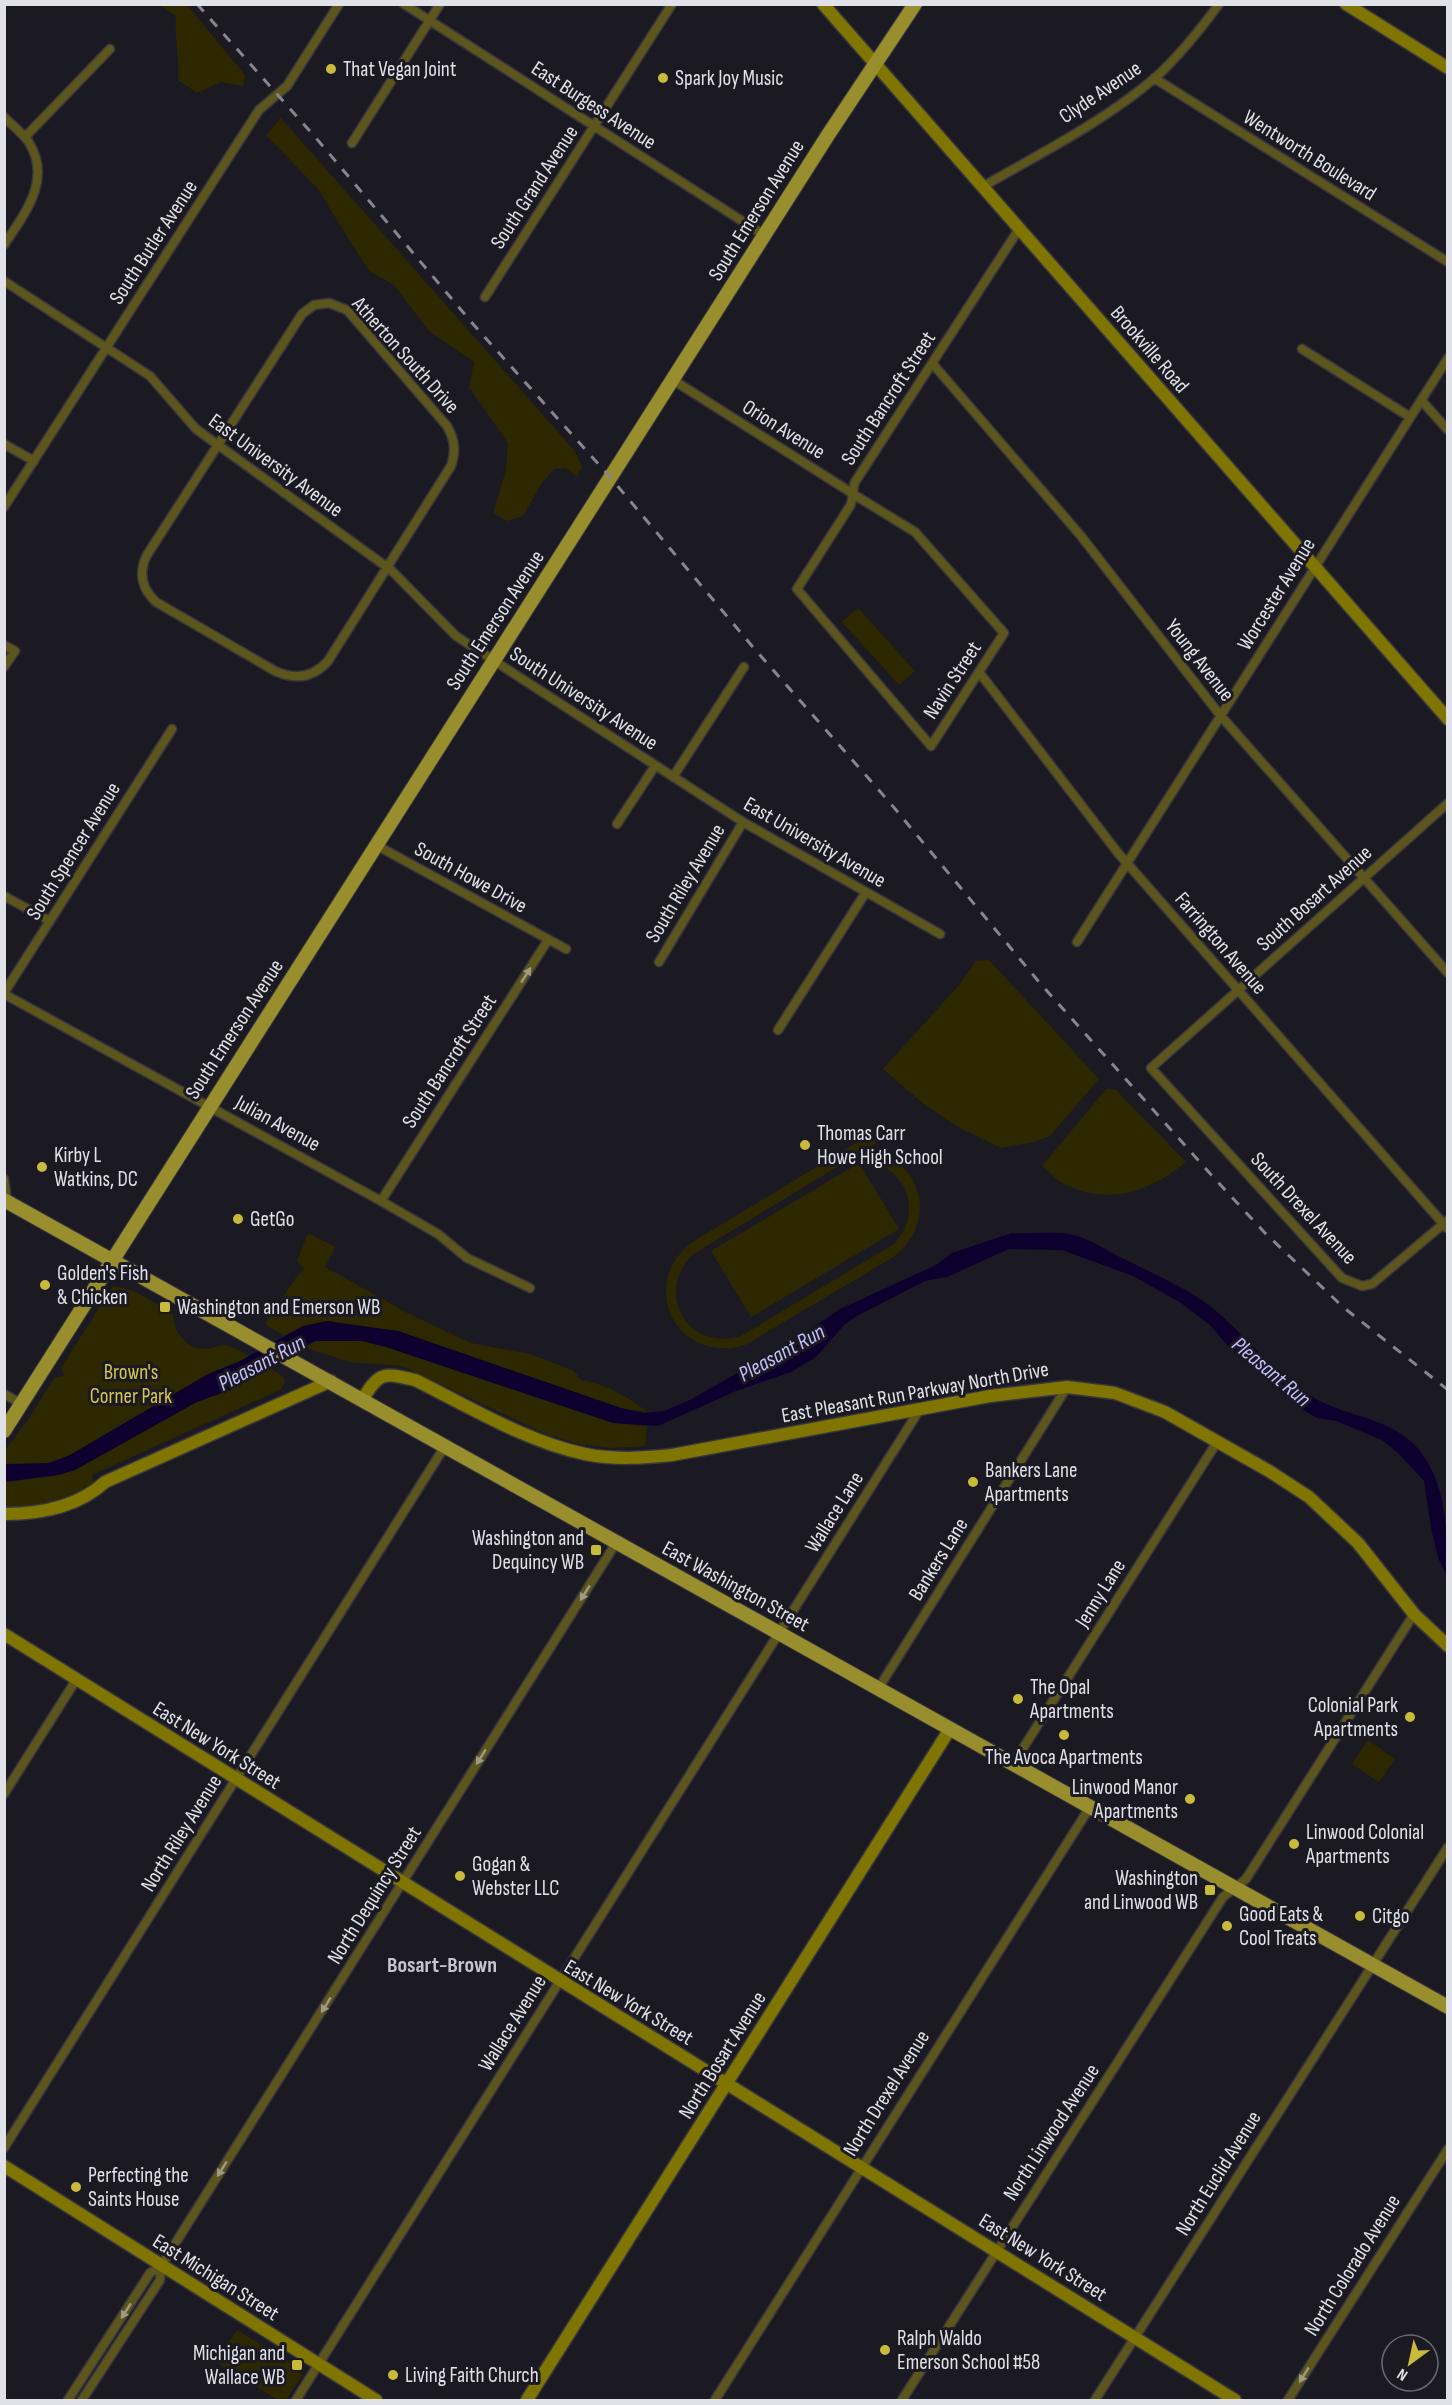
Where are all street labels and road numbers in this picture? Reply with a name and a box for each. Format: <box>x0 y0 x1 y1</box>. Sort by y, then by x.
street label: East Burgess Avenue <box>527 56 661 155</box>
street label: Clyde Avenue <box>1054 56 1146 129</box>
street label: Wentworth Boulevard <box>1239 105 1381 206</box>
street label: South Grand Avenue <box>485 121 584 254</box>
street label: South Emerson Avenue <box>703 135 810 285</box>
street label: South Butler Avenue <box>104 176 203 309</box>
street label: Atherton South Drive <box>346 291 465 419</box>
street label: Brookville Road <box>1105 301 1194 398</box>
street label: South Bancroft Street <box>836 327 941 470</box>
street label: Orion Avenue <box>738 394 830 465</box>
street label: East University Avenue <box>204 408 348 522</box>
street label: Worcester Avenue <box>1232 534 1321 655</box>
street label: South Emerson Avenue <box>441 546 550 695</box>
street label: Young Avenue <box>1160 614 1239 706</box>
street label: Navin Street <box>918 637 987 724</box>
street label: South University Avenue <box>505 641 662 756</box>
street label: South Spencer Avenue <box>21 778 126 925</box>
street label: East University Avenue <box>739 792 890 893</box>
street label: South Riley Avenue <box>640 819 731 947</box>
street label: South Howe Drive <box>410 836 531 919</box>
street label: South Bosart Avenue <box>1252 840 1377 957</box>
street label: Farrington Avenue <box>1169 887 1272 1000</box>
street label: South Emerson Avenue <box>180 955 289 1104</box>
street label: South Bancroft Street <box>397 990 502 1133</box>
street label: Julian Avenue <box>230 1089 325 1157</box>
street label: South Drexel Avenue <box>1245 1147 1362 1270</box>
street label: East Pleasant Run Parkway North Drive <box>779 1357 1051 1428</box>
street label: Wallace Lane <box>800 1467 869 1557</box>
street label: Bankers Lane <box>903 1513 974 1605</box>
street label: East Washington Street <box>658 1536 814 1637</box>
street label: Jenny Lane <box>1069 1555 1131 1633</box>
street label: East New York Street <box>148 1696 285 1795</box>
street label: North Riley Avenue <box>136 1770 227 1896</box>
street label: North Dequincy Street <box>322 1822 427 1969</box>
street label: East New York Street <box>560 1954 698 2051</box>
street label: Wallace Avenue <box>473 1971 552 2076</box>
street label: North Bosart Avenue <box>673 1987 772 2124</box>
street label: North Drexel Avenue <box>838 2026 935 2161</box>
street label: North Linwood Avenue <box>998 2059 1105 2205</box>
street label: North Euclid Avenue <box>1170 2106 1267 2240</box>
street label: North Colorado Avenue <box>1299 2190 1406 2340</box>
street label: East New York Street <box>974 2208 1111 2307</box>
street label: East Michigan Street <box>148 2229 284 2326</box>

